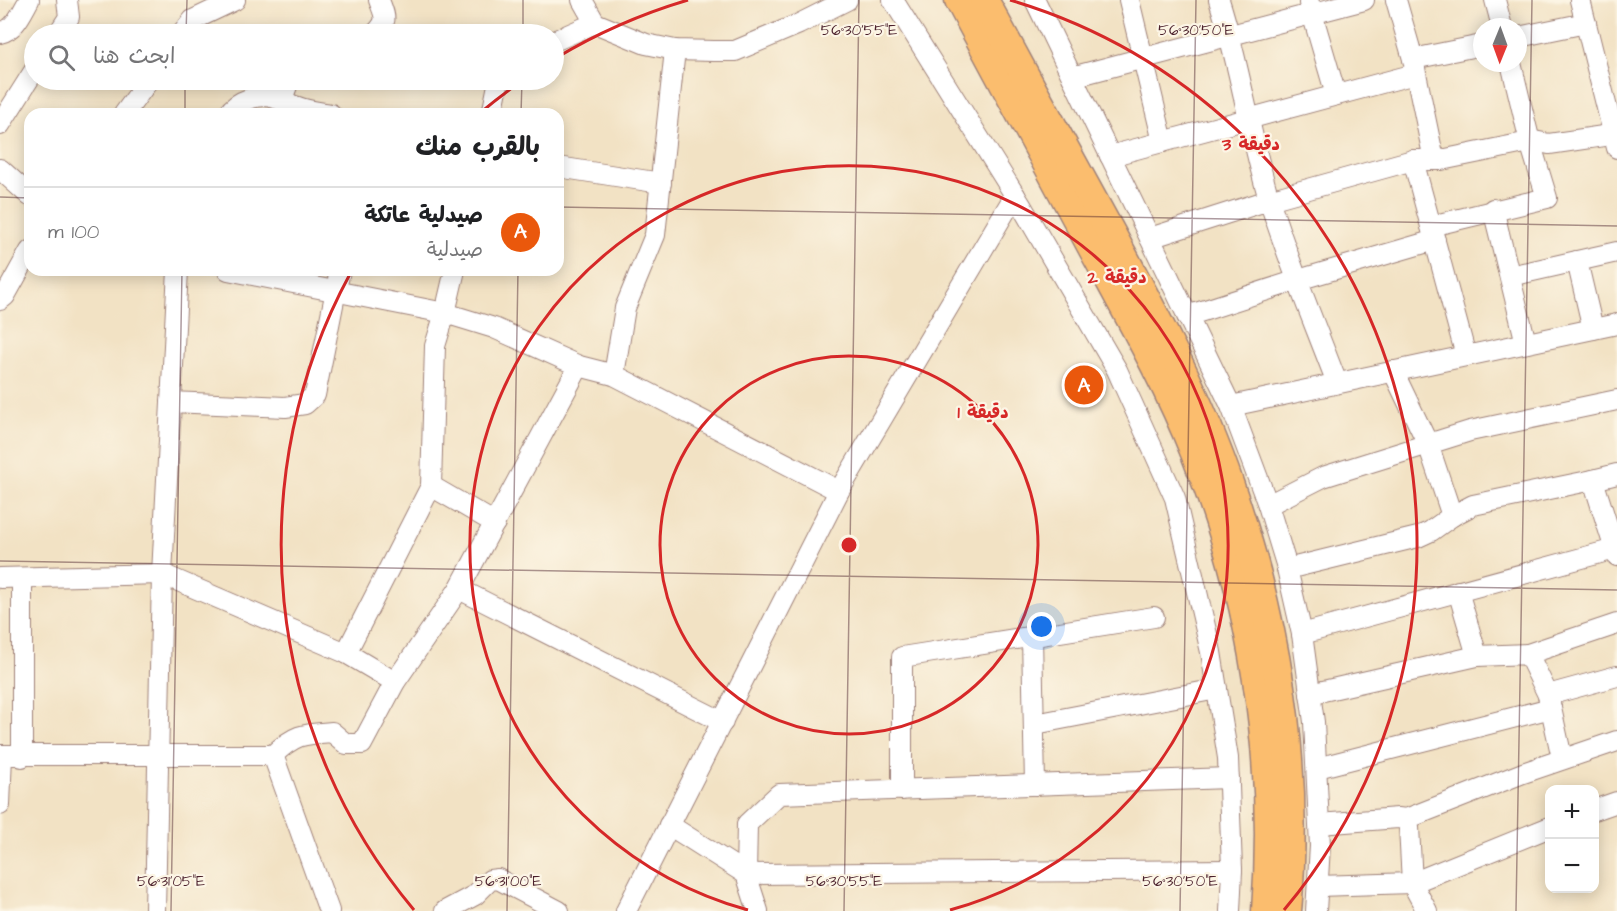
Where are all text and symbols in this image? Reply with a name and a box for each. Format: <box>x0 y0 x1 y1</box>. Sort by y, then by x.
north arrow <box>1473 18 1527 72</box>
text: 56°30'55"E <box>821 20 897 41</box>
text: 56°30'50"E <box>1158 20 1234 41</box>
search box <box>24 24 564 90</box>
icon: search <box>45 41 78 74</box>
text: ابحث هنا <box>93 41 175 72</box>
text: بالقرب منك <box>416 129 540 165</box>
text: 3 دقيقة <box>1221 132 1280 157</box>
text: صيدلية عاتكة <box>364 200 483 231</box>
text: 100 m <box>48 218 99 246</box>
text: A <box>514 218 527 246</box>
text: صيدلية <box>427 236 483 264</box>
text: 2 دقيقة <box>1086 265 1147 290</box>
pin: A <box>1064 362 1104 408</box>
text: 1 دقيقة <box>957 400 1009 425</box>
centre of rings <box>839 535 859 555</box>
your location <box>1027 612 1056 641</box>
map controls <box>1545 785 1599 893</box>
button: + <box>1545 785 1599 839</box>
button: − <box>1545 839 1599 893</box>
text: 56°31'05"E <box>137 871 205 892</box>
text: 56°31'00"E <box>475 871 541 892</box>
text: 56°30'55"E <box>806 871 882 892</box>
text: 56°30'50"E <box>1142 871 1218 892</box>

